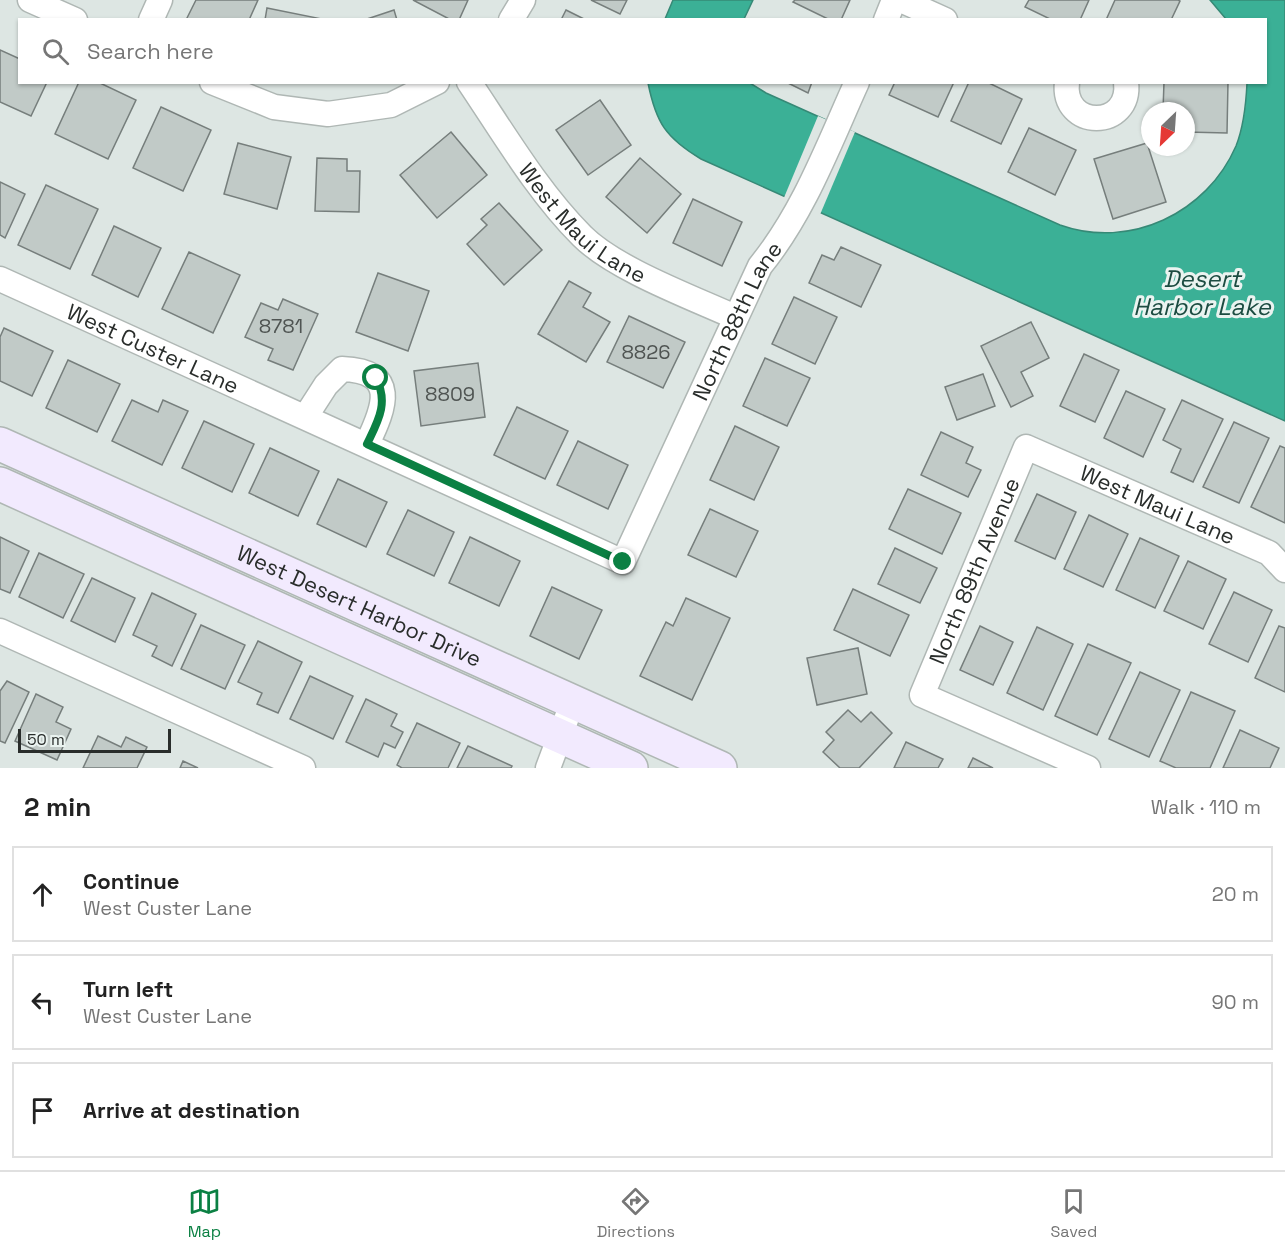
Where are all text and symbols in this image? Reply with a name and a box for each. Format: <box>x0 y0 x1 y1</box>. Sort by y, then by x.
search box <box>18 18 1267 84</box>
icon: search <box>39 35 72 68</box>
text: Search here <box>87 37 214 65</box>
north arrow <box>1141 102 1195 156</box>
street label: West Maui Lane <box>513 157 651 289</box>
street label: North 88th Lane <box>686 236 788 405</box>
water label: Desert Harbor Lake <box>1133 263 1272 322</box>
street label: West Custer Lane <box>63 297 243 400</box>
house number: 8781 <box>259 313 303 339</box>
house number: 8826 <box>621 339 671 365</box>
route start <box>362 364 388 390</box>
house number: 8809 <box>425 381 475 407</box>
street label: West Maui Lane <box>1076 458 1240 551</box>
street label: North 89th Avenue <box>923 473 1026 668</box>
street label: West Desert Harbor Drive <box>233 538 486 673</box>
route end <box>609 548 635 574</box>
scale bar <box>18 726 171 754</box>
text: 50 m <box>27 729 65 750</box>
text: 2 min <box>24 790 91 824</box>
text: Walk · 110 m <box>1151 794 1261 820</box>
text: Continue <box>83 867 179 895</box>
icon: ahead <box>26 878 59 911</box>
text: 20 m <box>1212 881 1259 907</box>
text: West Custer Lane <box>83 895 252 921</box>
text: Turn left <box>83 975 173 1003</box>
icon: left <box>26 986 59 1019</box>
text: 90 m <box>1212 989 1259 1015</box>
text: West Custer Lane <box>83 1003 252 1029</box>
icon: arrive <box>26 1094 59 1127</box>
text: Arrive at destination <box>83 1096 300 1124</box>
tab: Map <box>188 1185 221 1242</box>
tab: Directions <box>597 1185 675 1242</box>
tab: Saved <box>1051 1185 1097 1242</box>

